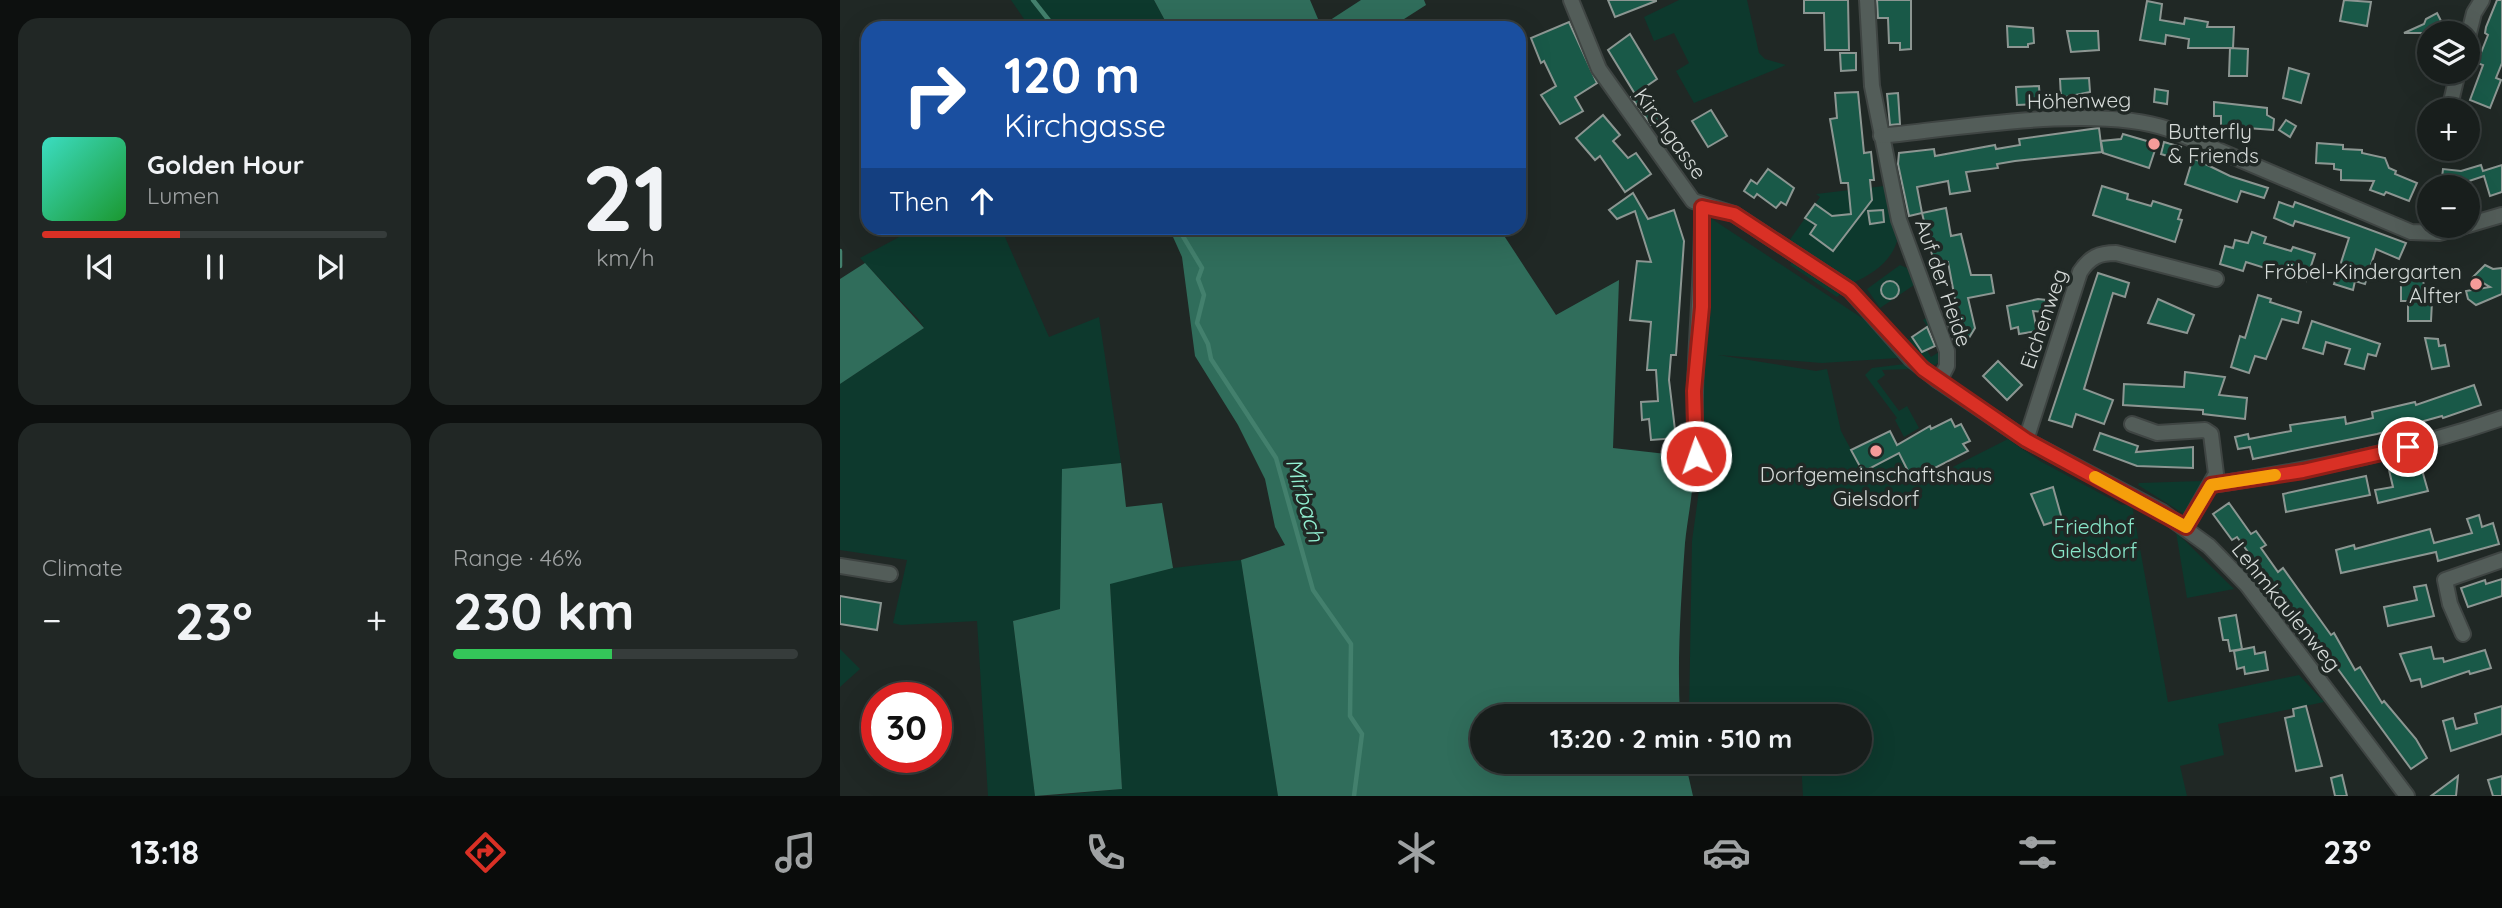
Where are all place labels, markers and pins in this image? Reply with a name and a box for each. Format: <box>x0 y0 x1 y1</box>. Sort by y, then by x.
place label: Butterfly & Friends <box>2168 118 2259 168</box>
marker: Butterfly & Friends <box>2146 136 2162 152</box>
place label: Fröbel-Kindergarten Alfter <box>2264 258 2462 308</box>
marker: Fröbel-Kindergarten Alfter <box>2468 276 2484 292</box>
pin <box>2378 417 2438 477</box>
marker: Dorfgemeinschaftshaus Gielsdorf <box>1868 443 1884 459</box>
place label: Dorfgemeinschaftshaus Gielsdorf <box>1760 461 1992 511</box>

